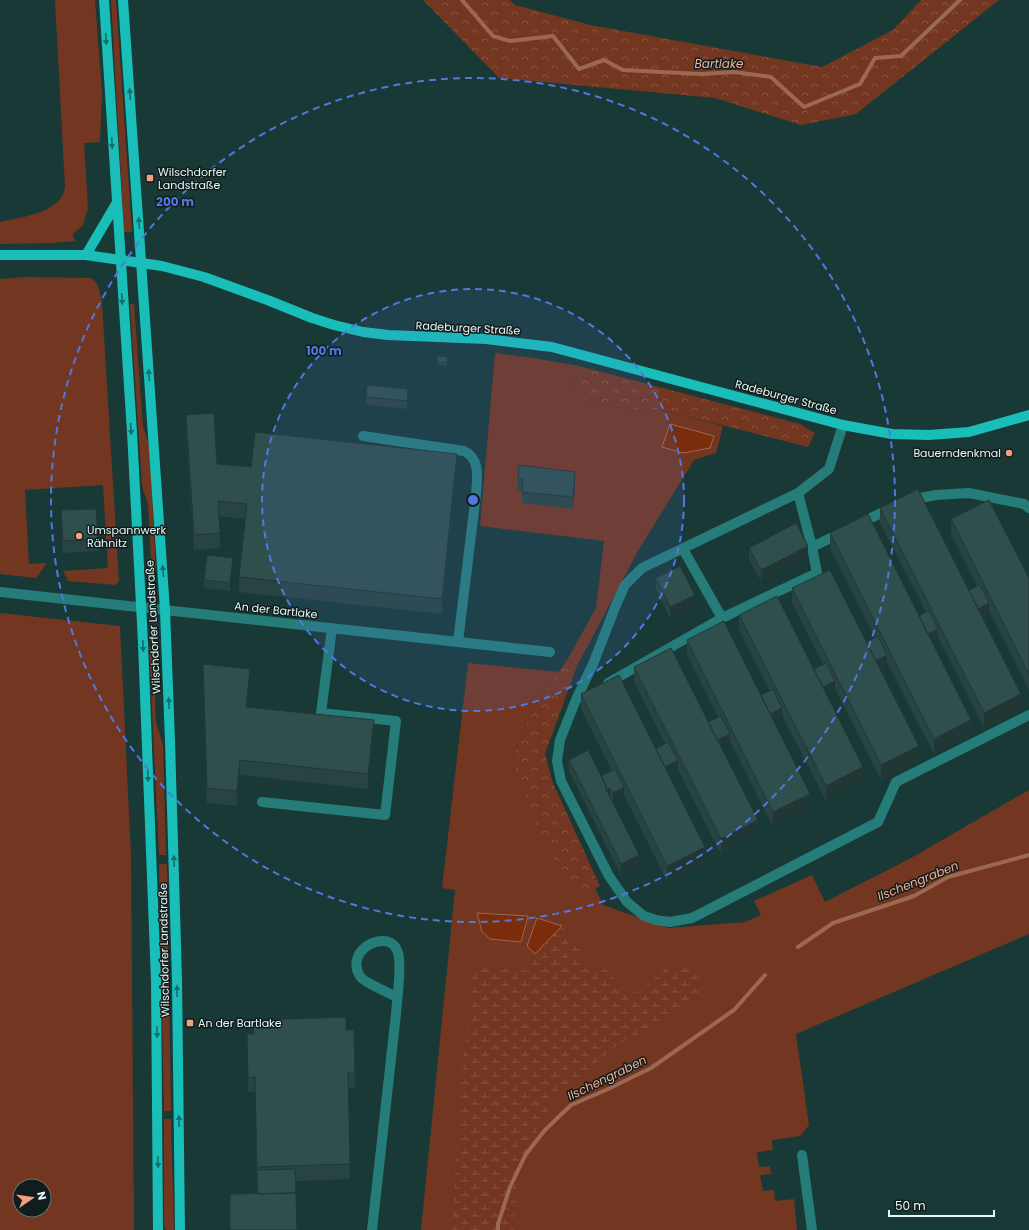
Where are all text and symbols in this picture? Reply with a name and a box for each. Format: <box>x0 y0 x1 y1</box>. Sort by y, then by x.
one-way arrow <box>103 33 109 46</box>
water label: Bartlake <box>695 55 744 72</box>
one-way arrow <box>127 88 134 100</box>
one-way arrow <box>109 137 116 149</box>
place label: Wilschdorfer Landstraße <box>158 164 227 193</box>
marker: Wilschdorfer Landstraße <box>145 173 155 183</box>
text: 200 m <box>156 193 194 210</box>
one-way arrow <box>136 217 143 229</box>
one-way arrow <box>119 293 126 305</box>
street label: Radeburger Straße <box>415 317 521 339</box>
text: 100 m <box>306 342 342 359</box>
one-way arrow <box>146 369 153 381</box>
street label: Radeburger Straße <box>733 376 839 418</box>
one-way arrow <box>128 423 135 435</box>
place label: Bauerndenkmal <box>913 445 1001 461</box>
marker: Bauerndenkmal <box>1004 448 1014 458</box>
centre of rings <box>466 493 480 507</box>
place label: Umspannwerk Rähnitz <box>87 522 166 551</box>
marker: Umspannwerk Rähnitz <box>74 531 84 541</box>
street label: Wilschdorfer Landstraße <box>141 560 164 694</box>
one-way arrow <box>160 565 167 577</box>
street label: An der Bartlake <box>234 598 319 622</box>
one-way arrow <box>140 640 147 652</box>
one-way arrow <box>166 696 172 709</box>
one-way arrow <box>145 770 151 783</box>
one-way arrow <box>171 854 177 867</box>
water label: Ilschengraben <box>875 857 961 905</box>
street label: Wilschdorfer Landstraße <box>155 883 173 1017</box>
one-way arrow <box>174 984 180 997</box>
place label: An der Bartlake <box>198 1015 282 1031</box>
marker: An der Bartlake <box>185 1018 195 1028</box>
one-way arrow <box>154 1026 160 1039</box>
water label: Ilschengraben <box>564 1051 649 1104</box>
one-way arrow <box>176 1114 182 1127</box>
one-way arrow <box>155 1156 161 1169</box>
north arrow <box>12 1178 52 1218</box>
text: N <box>33 1190 50 1202</box>
scale bar <box>889 1192 994 1218</box>
text: 50 m <box>895 1197 926 1214</box>

